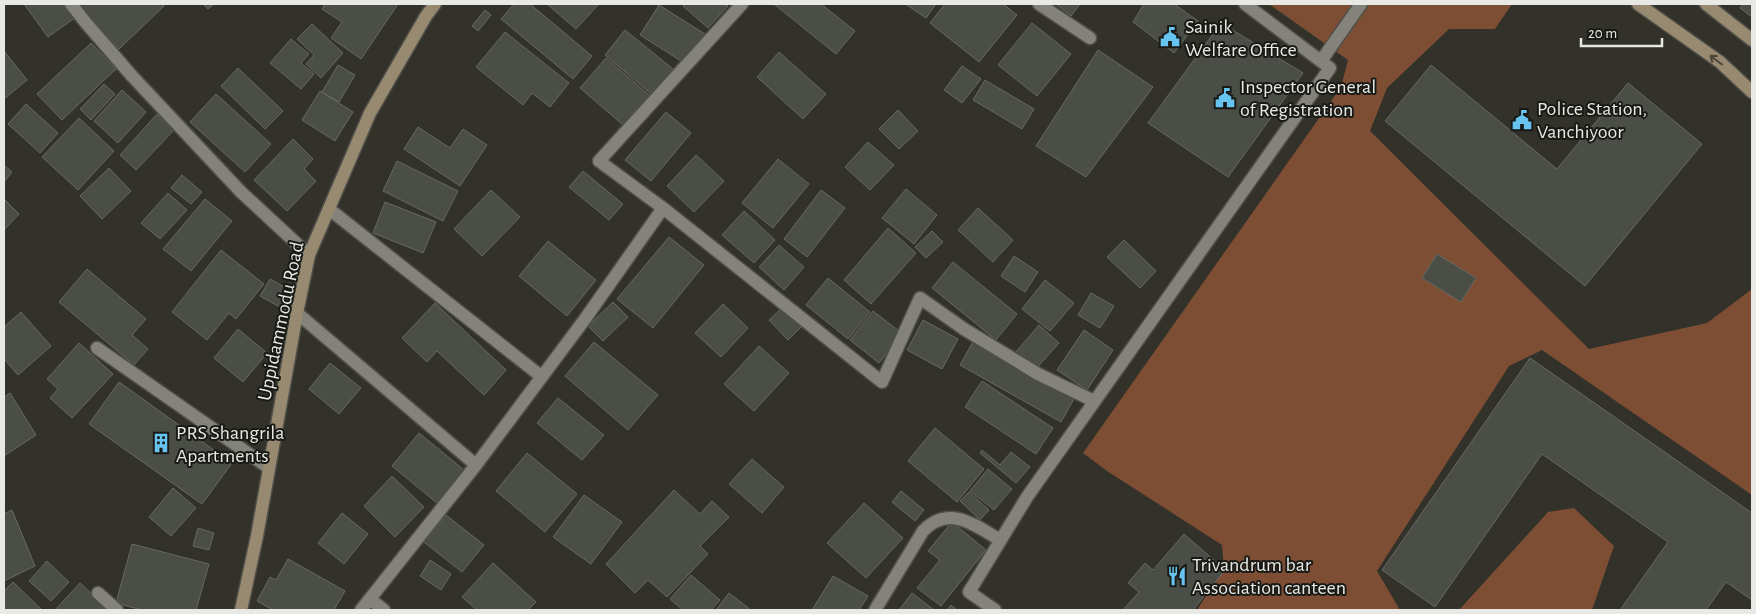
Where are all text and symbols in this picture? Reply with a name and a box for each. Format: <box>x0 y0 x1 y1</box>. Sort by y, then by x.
scale bar <box>1581 15 1662 47</box>
place label: Sainik Welfare Office <box>1185 17 1297 60</box>
public building icon: Sainik Welfare Office <box>1159 26 1181 48</box>
text: 20 m <box>1588 26 1617 41</box>
one-way arrow <box>1709 55 1723 65</box>
place label: Inspector General of Registration <box>1240 77 1376 120</box>
public building icon: Inspector General of Registration <box>1214 87 1236 109</box>
place label: Police Station, Vanchiyoor <box>1537 99 1647 142</box>
public building icon: Police Station, Vanchiyoor <box>1511 109 1533 131</box>
street label: Uppidammodu Road <box>254 240 308 403</box>
place label: PRS Shangrila Apartments <box>176 423 284 466</box>
building icon: PRS Shangrila Apartments <box>150 432 172 454</box>
place label: Trivandrum bar Association canteen <box>1192 555 1346 598</box>
restaurant icon: Trivandrum bar Association canteen <box>1166 565 1188 587</box>

